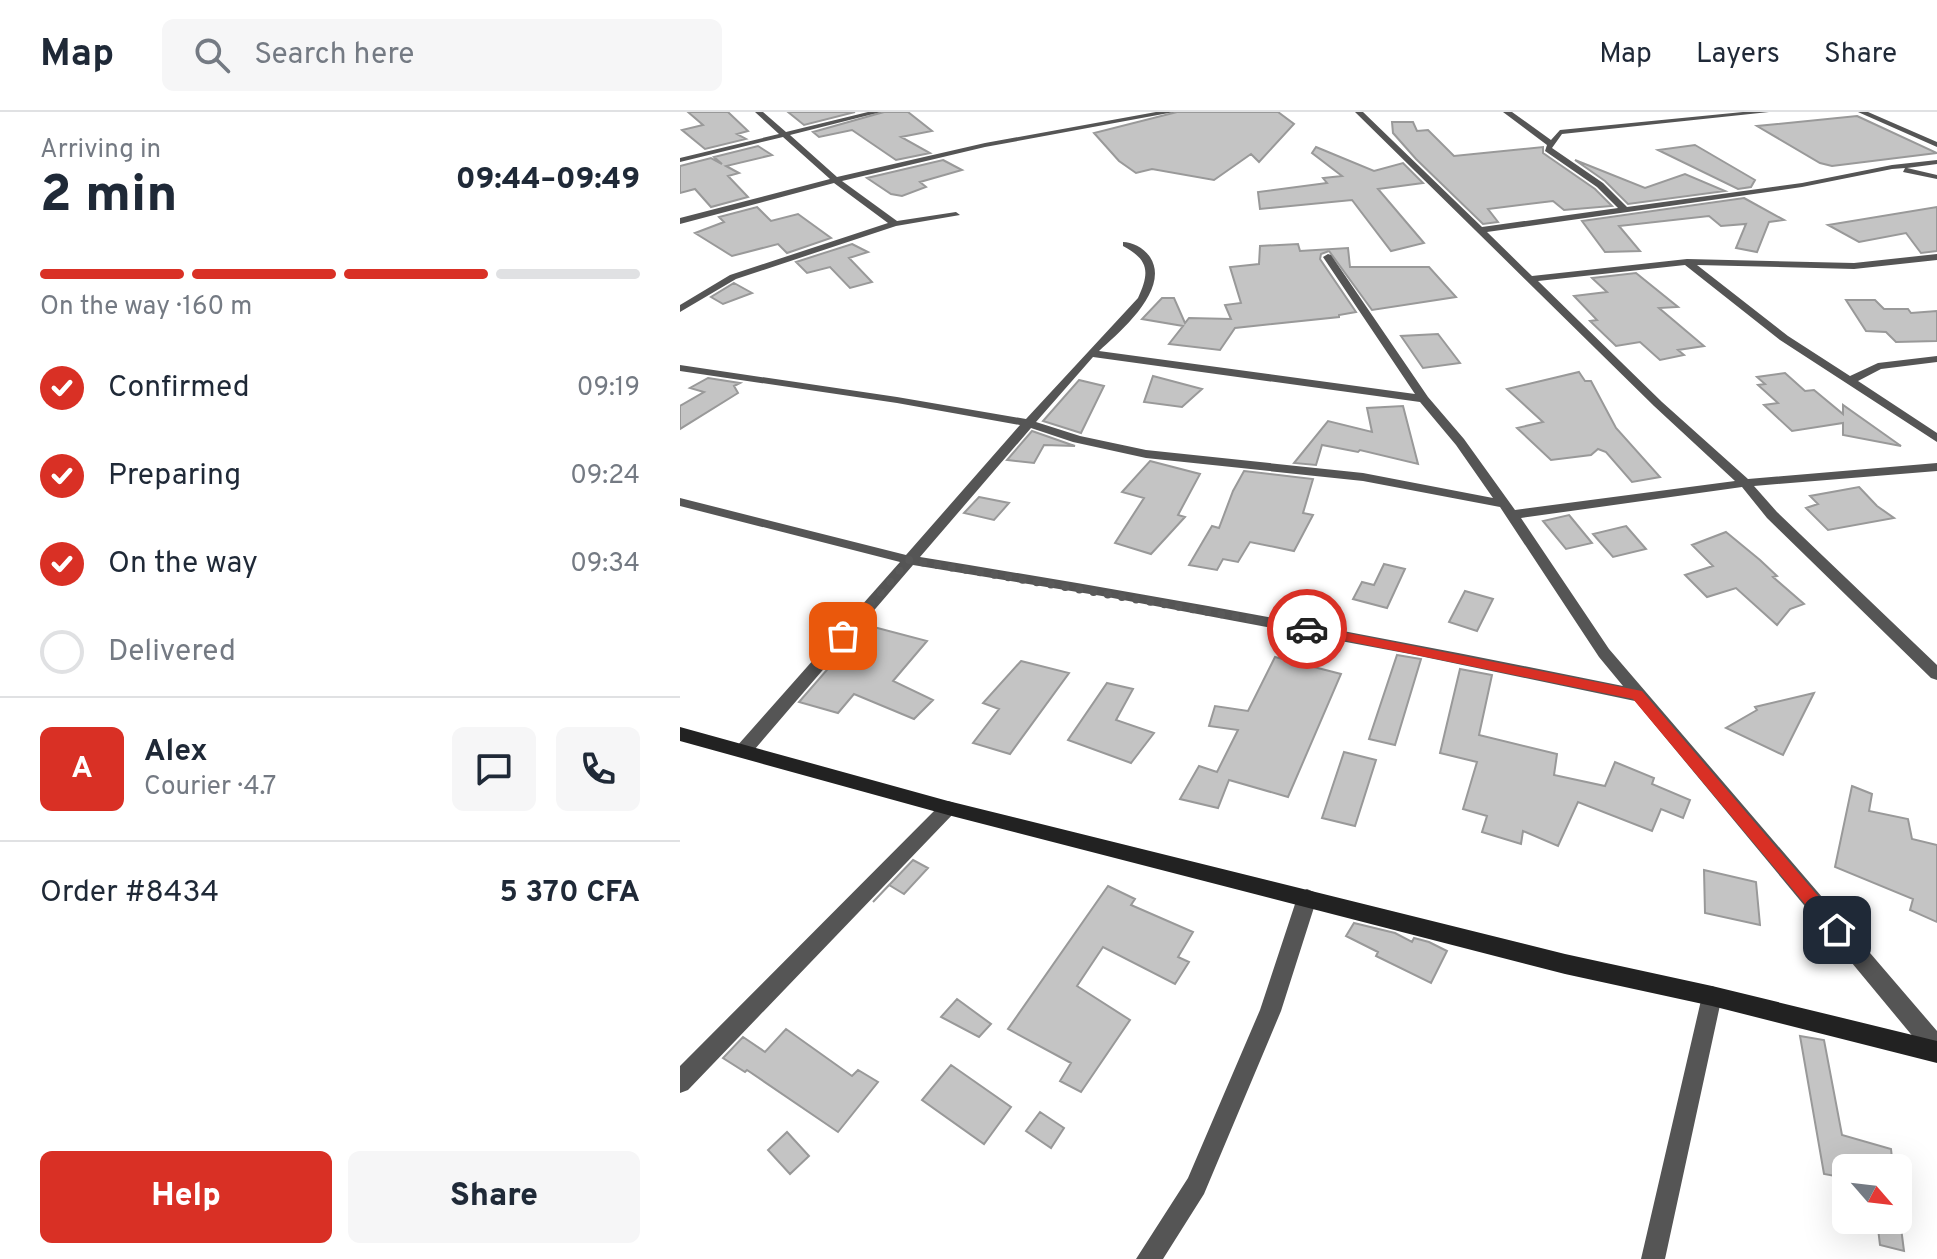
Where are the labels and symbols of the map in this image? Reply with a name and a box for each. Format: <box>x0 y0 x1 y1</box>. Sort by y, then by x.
courier <box>1267 589 1347 669</box>
pin <box>809 602 877 670</box>
pin <box>1803 896 1871 964</box>
north arrow <box>1832 1154 1912 1234</box>

